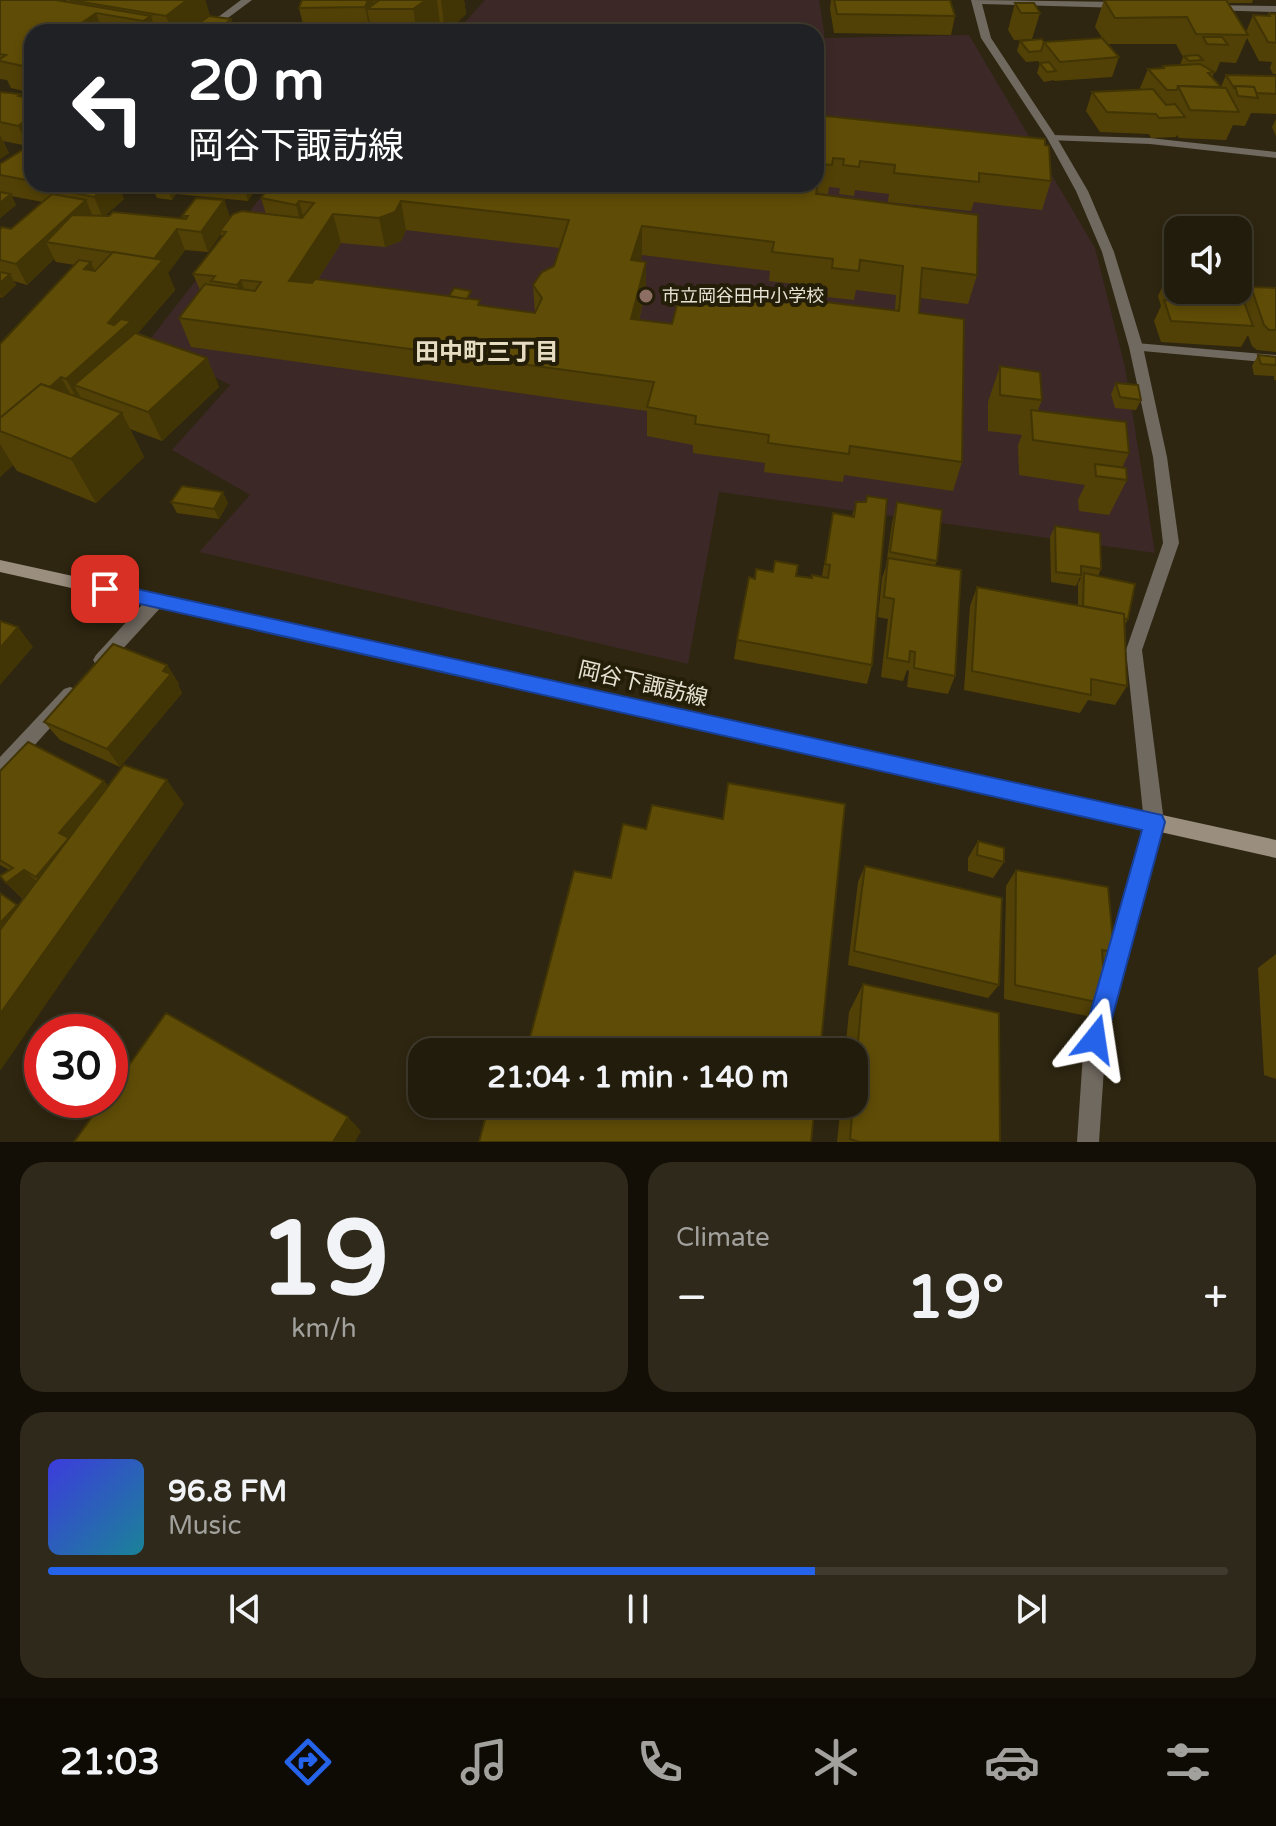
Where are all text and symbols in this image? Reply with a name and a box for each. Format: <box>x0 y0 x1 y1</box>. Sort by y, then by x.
text: 20 m <box>188 48 324 115</box>
icon: left <box>56 56 160 160</box>
text: 岡谷下諏訪線 <box>188 125 404 168</box>
map controls <box>1164 216 1252 304</box>
button: sound <box>1164 216 1252 304</box>
place label: 市立岡谷田中小学校 <box>662 285 824 307</box>
marker: 市立岡谷田中小学校 <box>637 287 655 305</box>
district label: 田中町三丁目 <box>415 338 559 367</box>
pin <box>71 555 139 623</box>
icon: arrive <box>83 567 127 611</box>
street label: 岡谷下諏訪線 <box>576 656 710 712</box>
position arrow <box>1053 997 1137 1081</box>
speed limit sign: 30 <box>24 1014 128 1118</box>
text: 21:04 · 1 min · 140 m <box>487 1059 789 1096</box>
text: 19 <box>259 1198 389 1323</box>
text: Climate <box>676 1222 770 1253</box>
text: 19° <box>906 1262 1004 1334</box>
text: − <box>676 1272 707 1325</box>
text: + <box>1203 1272 1228 1325</box>
text: km/h <box>291 1313 357 1344</box>
text: 96.8 FM <box>168 1473 287 1510</box>
text: Music <box>168 1510 241 1541</box>
icon: previous <box>223 1587 267 1631</box>
icon: pause <box>616 1587 660 1631</box>
icon: next <box>1009 1587 1053 1631</box>
icon: directions <box>280 1734 336 1790</box>
icon: music <box>456 1734 512 1790</box>
icon: phone <box>632 1734 688 1790</box>
icon: climate <box>808 1734 864 1790</box>
icon: car <box>984 1734 1040 1790</box>
icon: filters <box>1160 1734 1216 1790</box>
text: 21:03 <box>60 1741 160 1784</box>

